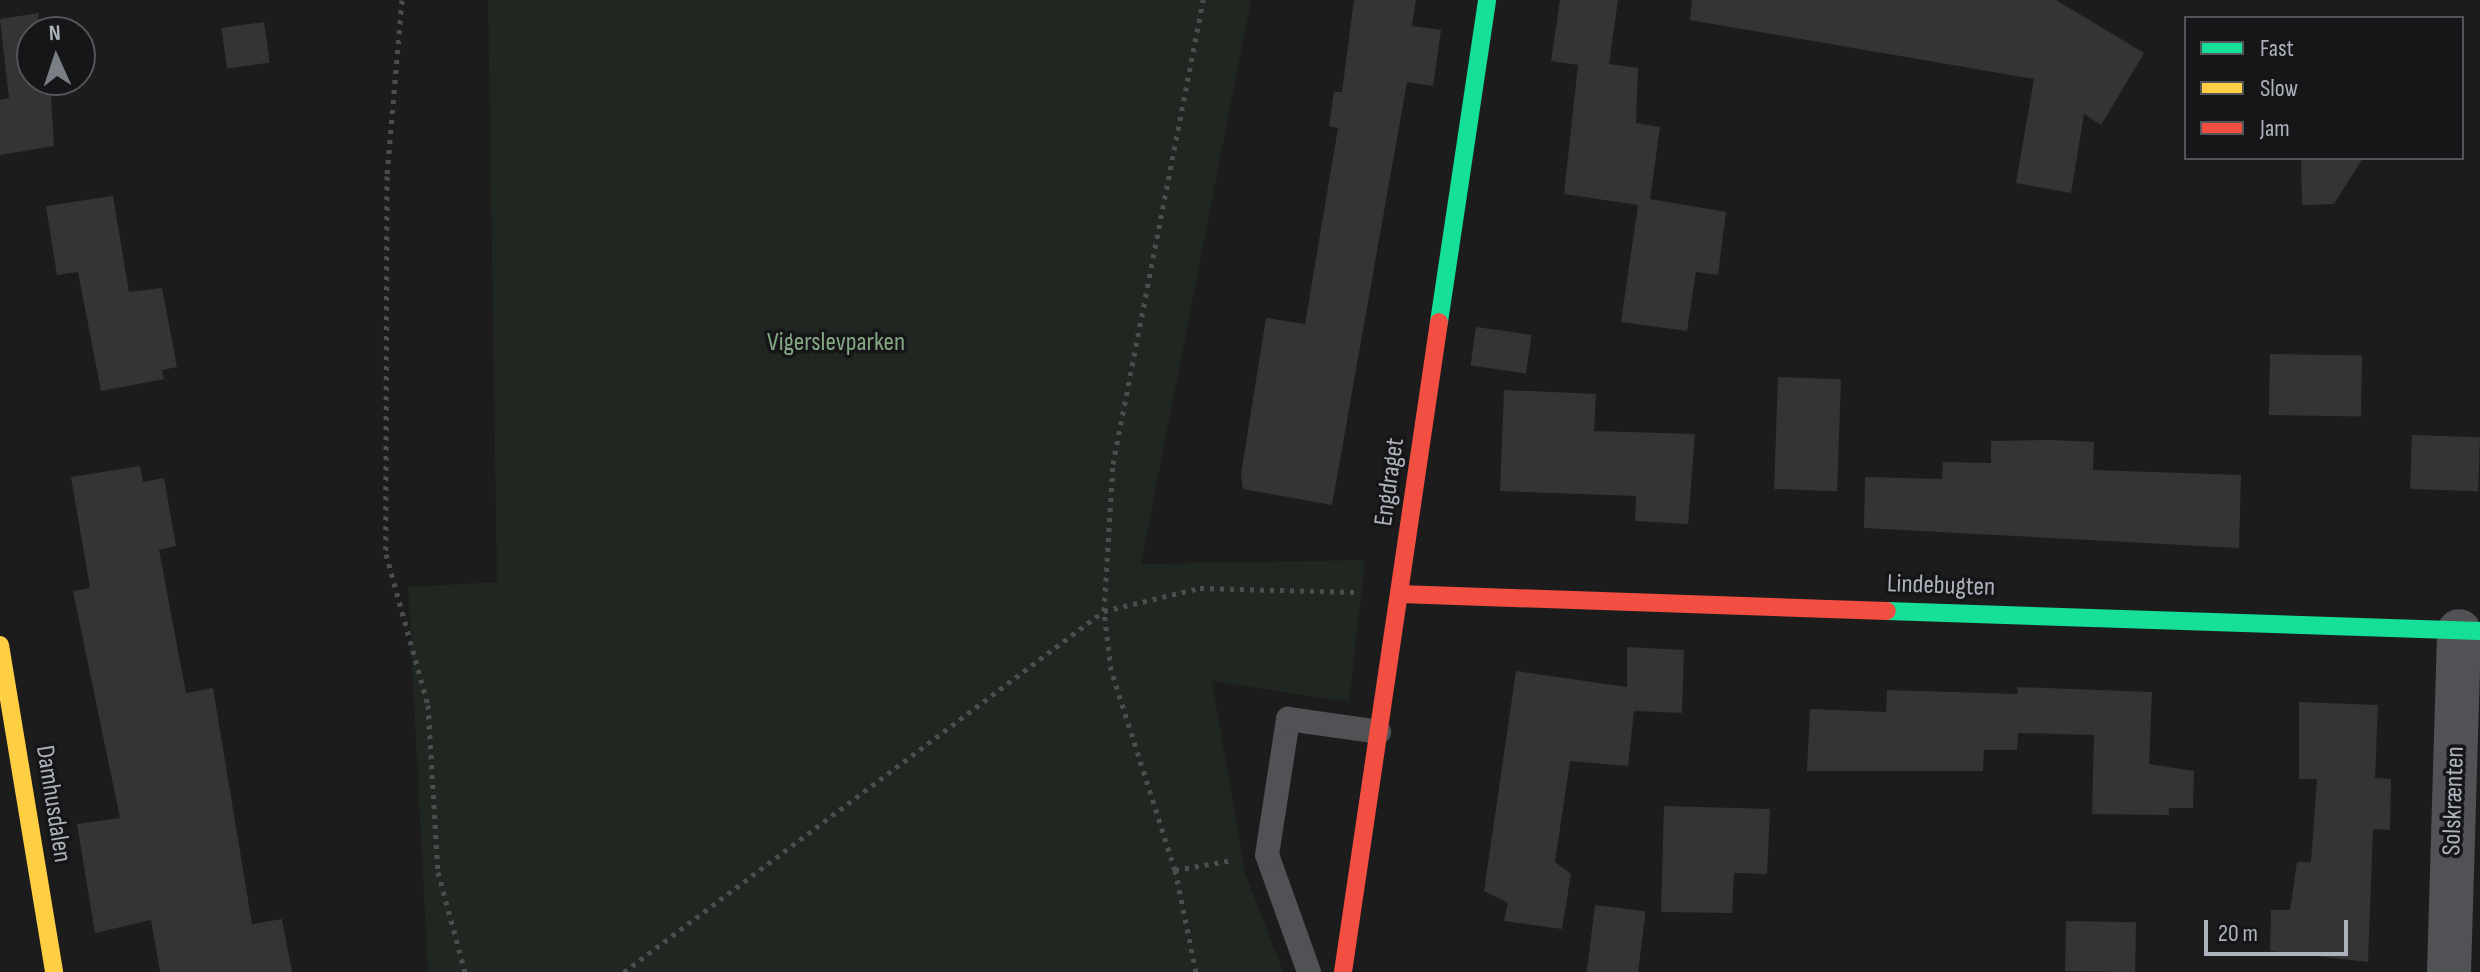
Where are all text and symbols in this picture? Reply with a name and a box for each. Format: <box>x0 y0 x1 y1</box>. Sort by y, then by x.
north arrow <box>16 16 96 96</box>
legend <box>2184 16 2464 160</box>
text: N <box>48 20 61 47</box>
text: Fast <box>2260 34 2294 63</box>
text: Slow <box>2260 74 2298 103</box>
text: Jam <box>2260 114 2290 143</box>
park label: Vigerslevparken <box>767 327 905 359</box>
street label: Engdraget <box>1368 436 1412 528</box>
street label: Lindebugten <box>1886 569 1996 603</box>
street label: Damhusdalen <box>28 743 78 865</box>
street label: Solskrænten <box>2437 746 2471 856</box>
scale bar <box>2208 904 2352 954</box>
text: 20 m <box>2218 919 2258 948</box>

